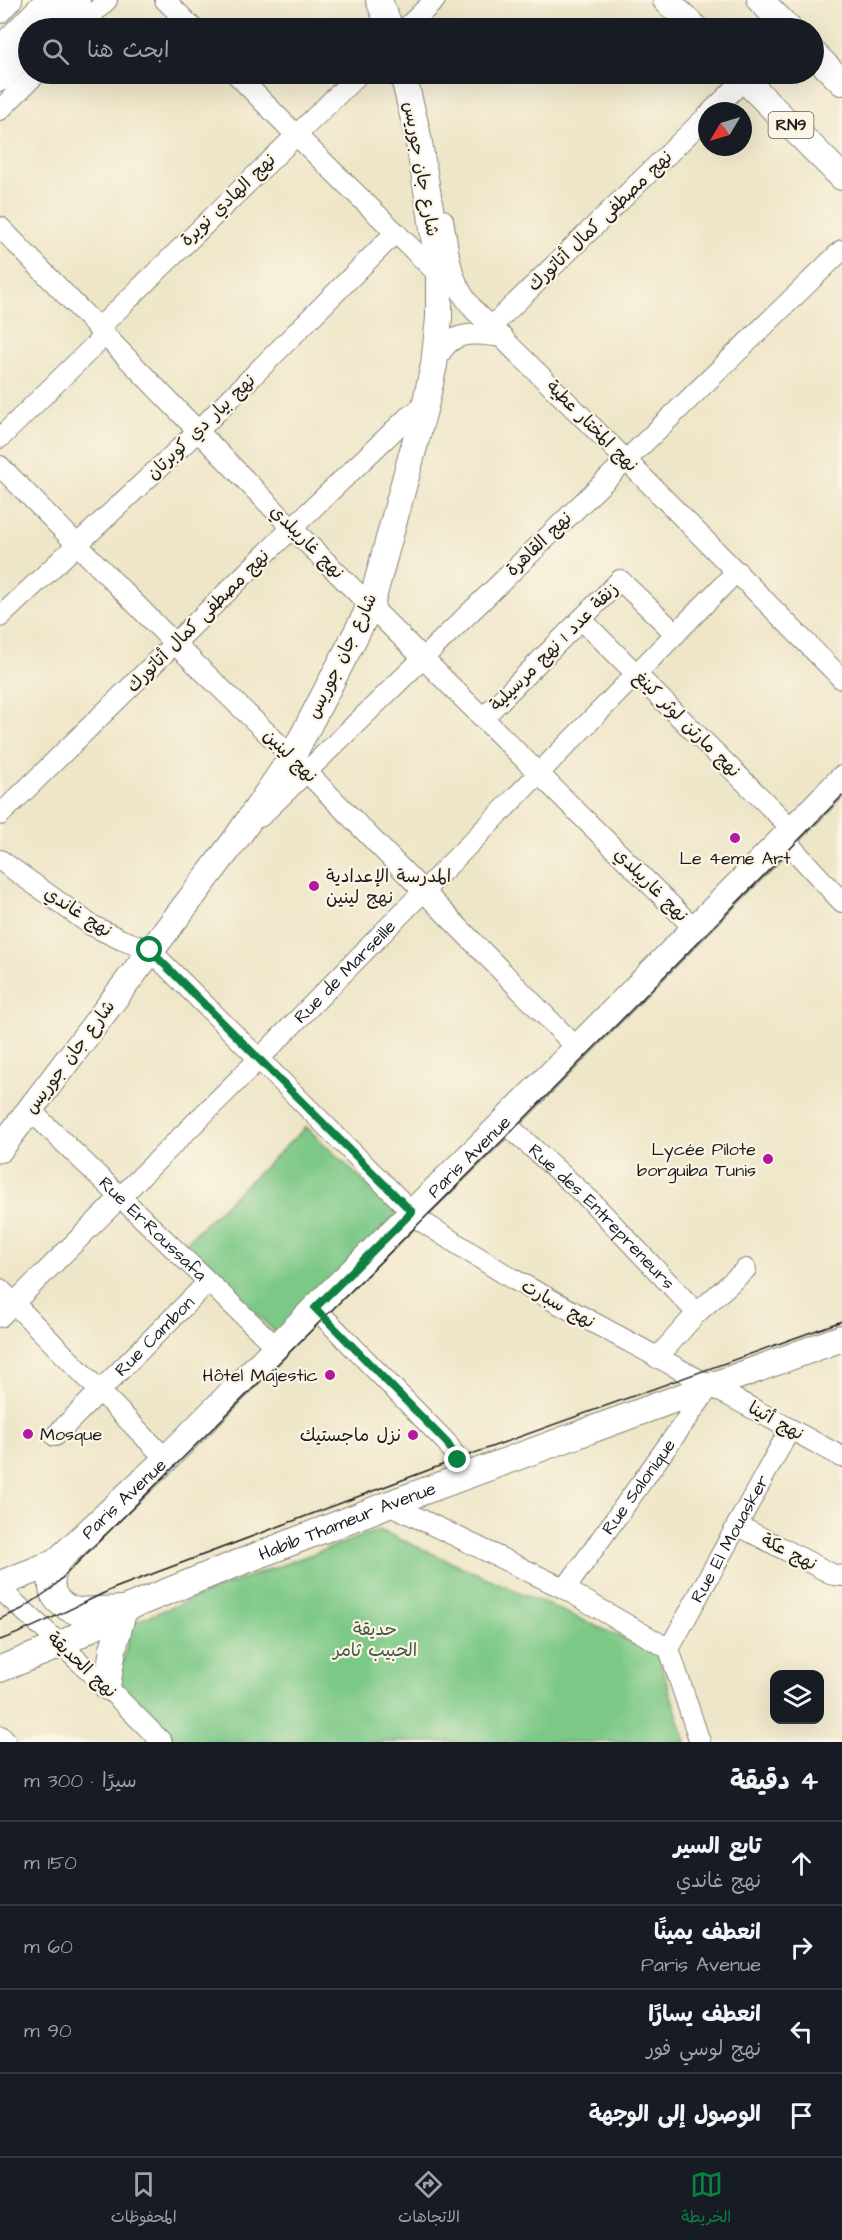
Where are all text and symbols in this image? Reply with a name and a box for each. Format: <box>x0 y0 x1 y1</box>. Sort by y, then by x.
search box <box>18 18 824 84</box>
icon: search <box>39 35 72 68</box>
text: ابحث هنا <box>87 35 169 66</box>
street label: شارع جان جوريس <box>397 100 445 238</box>
north arrow <box>698 102 752 156</box>
road number: RN9 <box>768 112 814 138</box>
street label: نهج مصطفى كمال أتاتورك <box>522 145 678 297</box>
street label: نهج الهادي نويرة <box>175 148 281 252</box>
street label: نهج بيار دي كوبرتان <box>141 368 261 486</box>
street label: نهج المختار عطية <box>540 374 644 478</box>
street label: نهج غاريبلدي <box>264 499 350 585</box>
street label: نهج القاهرة <box>500 506 578 582</box>
street label: نهج مصطفى كمال أتاتورك <box>121 544 275 698</box>
street label: زنقة عدد 1 نهج مرسيلية <box>484 577 624 717</box>
street label: شارع جان جوريس <box>301 589 383 723</box>
street label: نهج مارتن لوثر كينغ <box>628 665 746 783</box>
street label: نهج لينين <box>257 723 323 789</box>
marker: Le 4eme Art <box>728 831 742 845</box>
street label: نهج غاريبلدي <box>608 842 694 928</box>
place label: Le 4eme Art <box>679 846 791 871</box>
place label: المدرسة الإعدادية نهج لينين <box>326 864 451 910</box>
marker: المدرسة الإعدادية نهج لينين <box>307 879 321 893</box>
street label: نهج غاندي <box>39 881 117 943</box>
street label: Rue de Marseille <box>288 914 401 1029</box>
route start <box>136 936 162 962</box>
street label: شارع جان جوريس <box>19 995 121 1119</box>
street label: Paris Avenue <box>422 1110 517 1203</box>
place label: Lycée Pilote borguiba Tunis <box>637 1137 756 1184</box>
street label: Rue des Entrepreneurs <box>523 1138 681 1295</box>
marker: Lycée Pilote borguiba Tunis <box>761 1152 775 1166</box>
street label: Rue Er·Roussafa <box>94 1171 213 1287</box>
street label: نهج سبارت <box>517 1273 599 1335</box>
street label: Rue Cambon <box>109 1290 200 1382</box>
place label: Hôtel Majestic <box>203 1363 318 1388</box>
marker: Hôtel Majestic <box>323 1368 337 1382</box>
street label: نهج أثينا <box>744 1396 808 1446</box>
place label: Mosque <box>40 1422 102 1447</box>
place label: نزل ماجستيك <box>300 1423 401 1448</box>
marker: Mosque <box>21 1427 35 1441</box>
marker: نزل ماجستيك <box>406 1428 420 1442</box>
street label: Rue Salonique <box>595 1433 681 1540</box>
route end <box>444 1446 470 1472</box>
street label: Paris Avenue <box>76 1452 172 1545</box>
street label: Rue El Mouasker <box>684 1470 775 1607</box>
street label: Habib Thameur Avenue <box>255 1475 439 1566</box>
street label: نهج عكة <box>757 1527 821 1577</box>
park label: حديقة الحبيب ثامر <box>331 1617 417 1663</box>
street label: نهج الحديقة <box>42 1626 122 1704</box>
map controls <box>770 1670 824 1724</box>
button: layers <box>770 1670 824 1724</box>
text: 4 دقيقة <box>730 1763 818 1799</box>
text: سيرًا · 300 m <box>24 1767 137 1795</box>
text: تابع السير <box>674 1831 761 1862</box>
icon: ahead <box>785 1847 818 1880</box>
text: 150 m <box>24 1849 77 1877</box>
text: نهج غاندي <box>676 1867 761 1895</box>
text: انعطف يمينًا <box>654 1917 761 1948</box>
icon: right <box>785 1931 818 1964</box>
text: 60 m <box>24 1933 73 1961</box>
text: Paris Avenue <box>641 1951 761 1979</box>
text: انعطف يسارًا <box>648 1999 761 2030</box>
icon: left <box>785 2015 818 2048</box>
text: 90 m <box>24 2017 72 2045</box>
text: نهج لوسي فور <box>646 2035 761 2063</box>
text: الوصول إلى الوجهة <box>589 2099 761 2130</box>
icon: arrive <box>785 2099 818 2132</box>
tab: المحفوظات <box>111 2168 177 2231</box>
tab: الاتجاهات <box>398 2168 460 2231</box>
tab: الخريطة <box>681 2168 731 2231</box>

